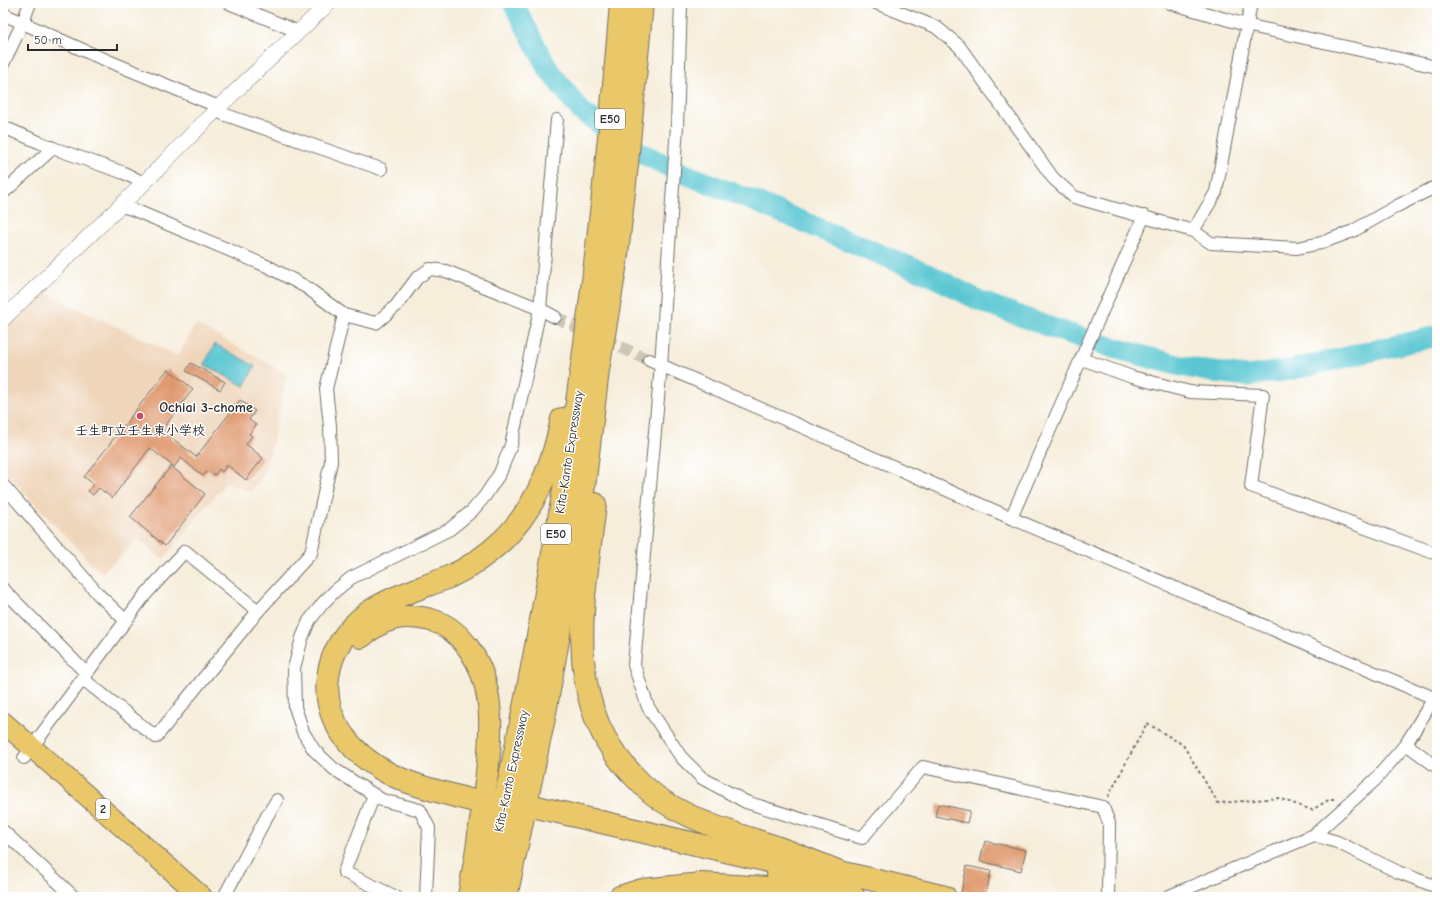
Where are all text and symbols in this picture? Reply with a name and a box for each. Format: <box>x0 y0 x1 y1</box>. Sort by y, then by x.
scale bar <box>28 26 117 52</box>
text: 50 m <box>34 33 62 47</box>
road number: E50 <box>595 109 625 129</box>
street label: Kita-Kanto Expressway <box>552 389 586 515</box>
district label: Ochiai 3-chome <box>159 399 253 416</box>
marker: 壬生町立壬生東小学校 <box>135 411 145 421</box>
place label: 壬生町立壬生東小学校 <box>75 423 205 438</box>
road number: E50 <box>541 524 571 544</box>
street label: Kita-Kanto Expressway <box>491 708 531 833</box>
road number: 2 <box>96 799 110 819</box>

